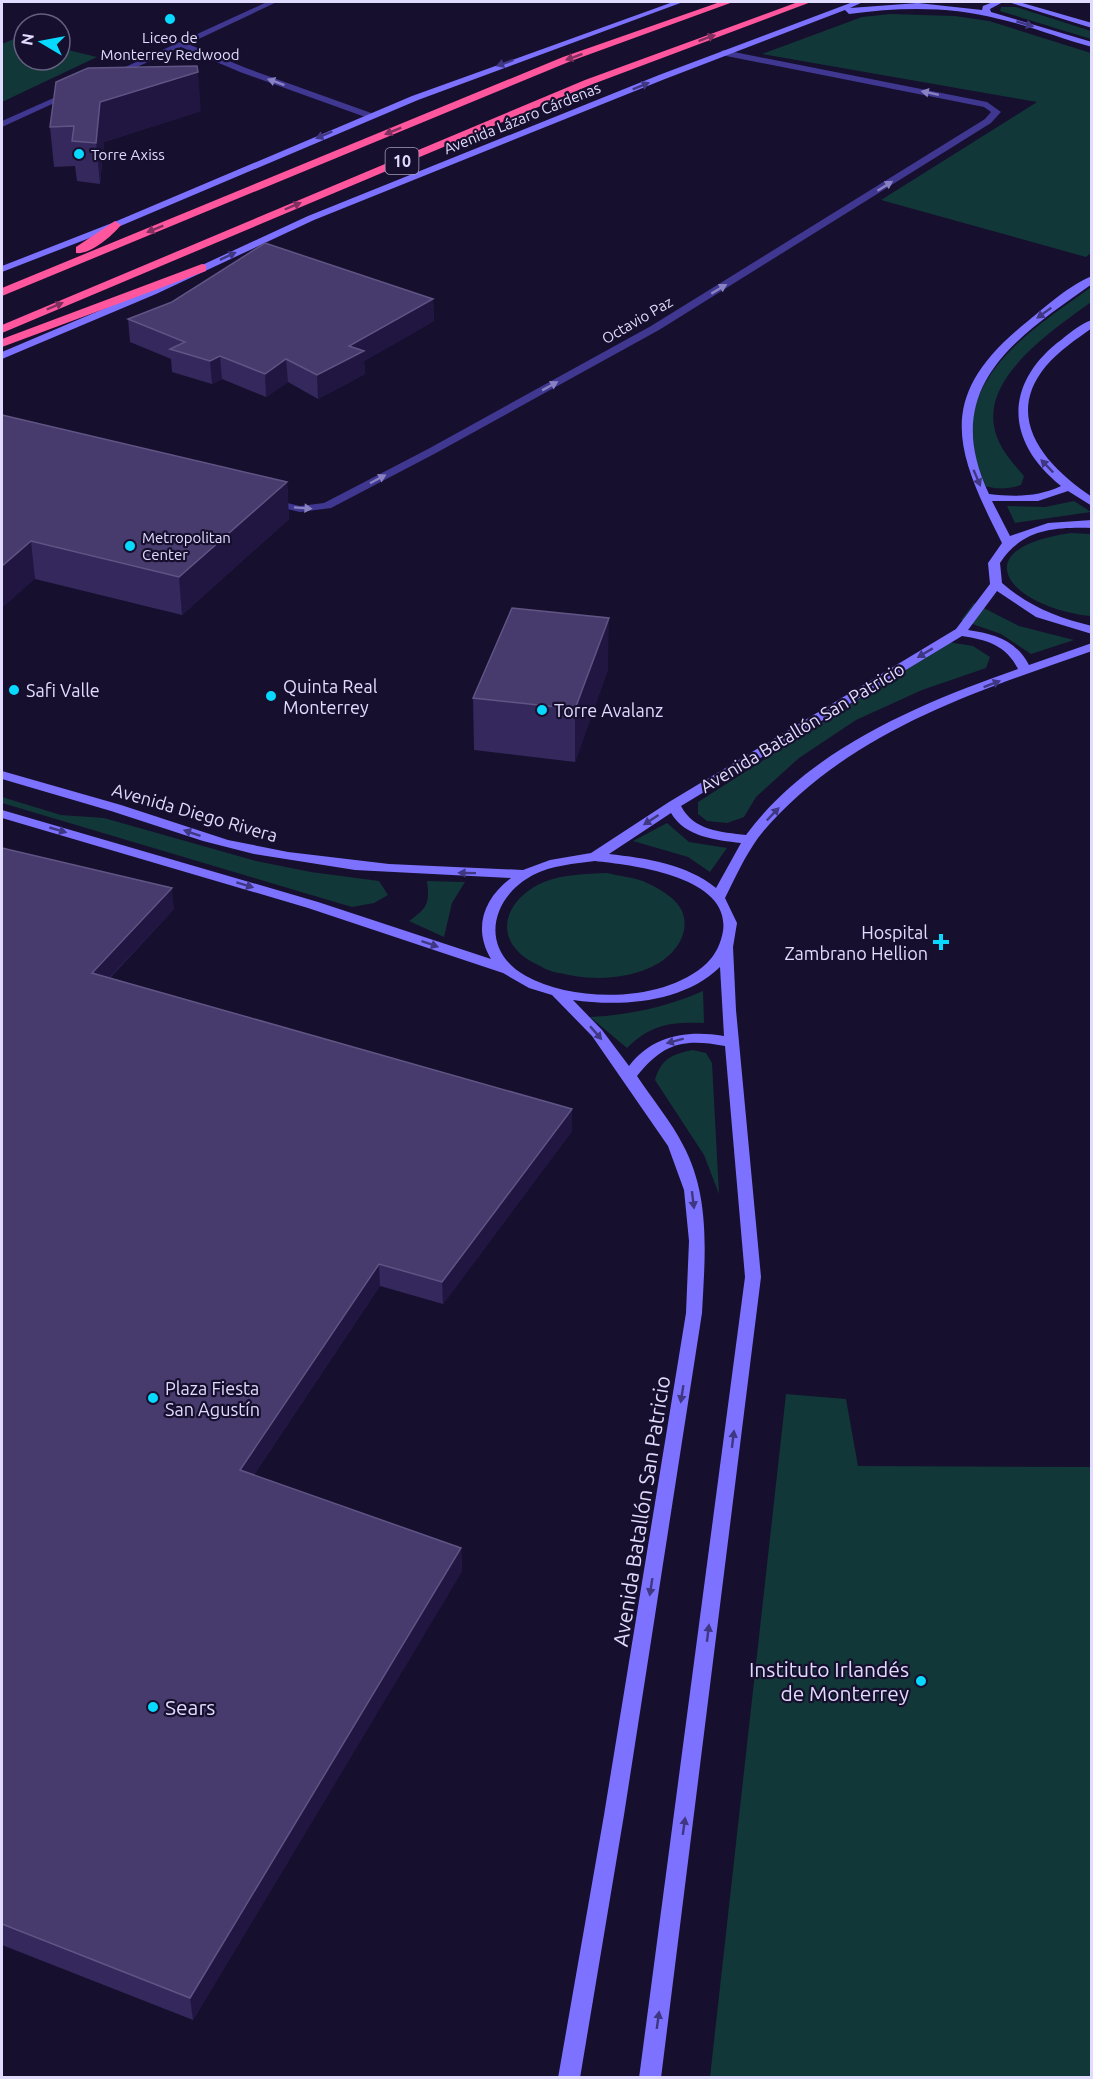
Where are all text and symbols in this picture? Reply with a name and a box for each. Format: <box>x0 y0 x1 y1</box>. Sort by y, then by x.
north arrow <box>12 12 72 72</box>
marker: Liceo de Monterrey Redwood <box>163 12 177 26</box>
one-way arrow <box>1016 20 1034 30</box>
place label: Liceo de Monterrey Redwood <box>100 29 240 63</box>
text: N <box>17 32 37 47</box>
one-way arrow <box>698 32 716 42</box>
one-way arrow <box>565 52 583 62</box>
one-way arrow <box>496 59 514 69</box>
one-way arrow <box>267 77 285 86</box>
street label: Avenida Lázaro Cárdenas <box>441 79 603 157</box>
one-way arrow <box>632 81 650 90</box>
one-way arrow <box>921 87 939 97</box>
one-way arrow <box>384 126 402 136</box>
one-way arrow <box>315 131 333 140</box>
place label: Torre Axiss <box>91 146 165 163</box>
marker: Torre Axiss <box>72 147 86 161</box>
road number: 10 <box>386 148 418 174</box>
one-way arrow <box>876 180 893 191</box>
one-way arrow <box>285 201 303 211</box>
one-way arrow <box>146 225 164 234</box>
one-way arrow <box>219 251 236 260</box>
one-way arrow <box>711 284 727 295</box>
street label: Octavio Paz <box>599 293 675 347</box>
one-way arrow <box>47 301 65 311</box>
one-way arrow <box>1037 307 1053 319</box>
one-way arrow <box>542 381 559 391</box>
one-way arrow <box>1040 459 1054 473</box>
one-way arrow <box>972 469 982 487</box>
one-way arrow <box>370 474 387 483</box>
one-way arrow <box>293 504 312 513</box>
place label: Metropolitan Center <box>142 529 231 563</box>
marker: Metropolitan Center <box>123 539 137 553</box>
one-way arrow <box>917 647 933 658</box>
street label: Avenida Batallón San Patricio <box>696 658 908 796</box>
place label: Quinta Real Monterrey <box>283 676 378 717</box>
one-way arrow <box>983 679 1001 688</box>
place label: Safi Valle <box>26 680 100 700</box>
marker: Safi Valle <box>7 683 21 697</box>
marker: Quinta Real Monterrey <box>264 689 278 703</box>
place label: Torre Avalanz <box>554 700 663 720</box>
marker: Torre Avalanz <box>535 703 549 717</box>
street label: Avenida Diego Rivera <box>110 779 280 845</box>
one-way arrow <box>765 807 779 821</box>
one-way arrow <box>643 814 659 825</box>
one-way arrow <box>49 826 67 835</box>
one-way arrow <box>183 828 201 838</box>
one-way arrow <box>457 868 476 877</box>
one-way arrow <box>236 881 254 890</box>
place label: Hospital Zambrano Hellion <box>784 922 928 963</box>
marker: Hospital Zambrano Hellion <box>932 933 950 951</box>
one-way arrow <box>422 940 440 950</box>
one-way arrow <box>589 1026 603 1041</box>
one-way arrow <box>666 1037 684 1046</box>
one-way arrow <box>688 1191 697 1210</box>
street label: Avenida Batallón San Patricio <box>608 1374 674 1648</box>
place label: Plaza Fiesta San Agustín <box>165 1378 260 1419</box>
one-way arrow <box>678 1385 687 1404</box>
marker: Plaza Fiesta San Agustín <box>146 1391 160 1405</box>
one-way arrow <box>728 1430 737 1449</box>
one-way arrow <box>647 1577 656 1596</box>
one-way arrow <box>704 1623 713 1642</box>
place label: Instituto Irlandés de Monterrey <box>749 1657 909 1705</box>
marker: Instituto Irlandés de Monterrey <box>914 1674 928 1688</box>
place label: Sears <box>165 1695 215 1719</box>
marker: Sears <box>146 1700 160 1714</box>
one-way arrow <box>679 1817 688 1836</box>
one-way arrow <box>653 2010 662 2029</box>

